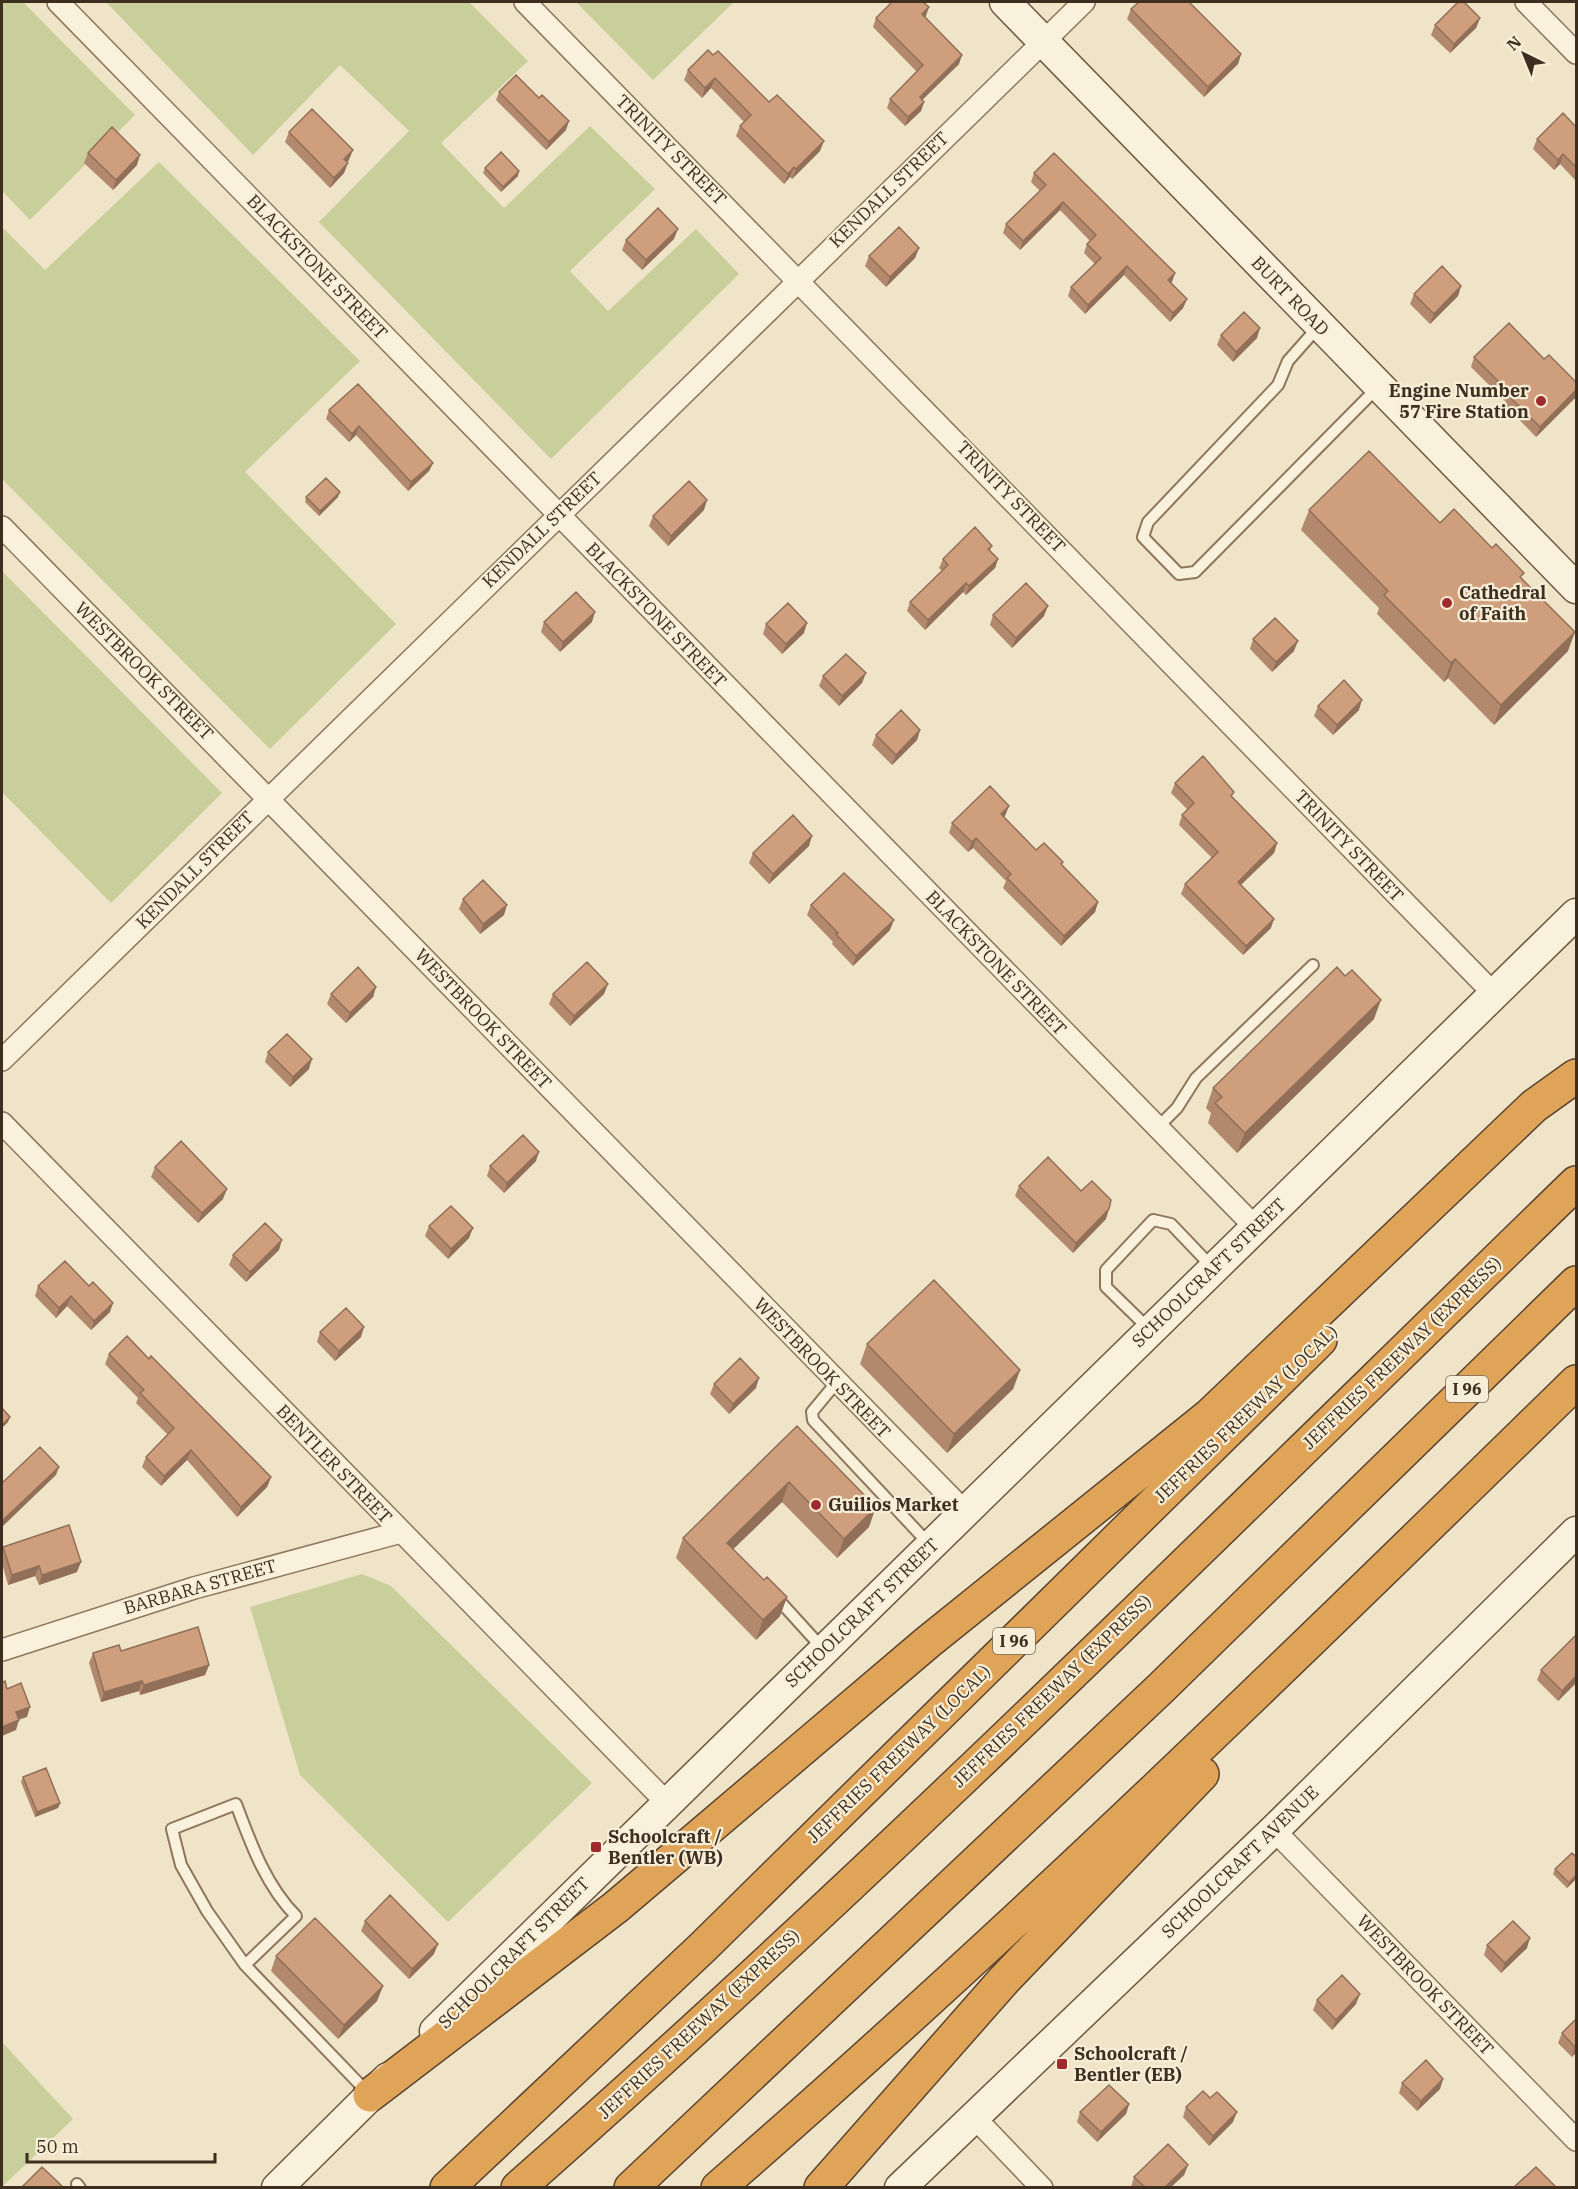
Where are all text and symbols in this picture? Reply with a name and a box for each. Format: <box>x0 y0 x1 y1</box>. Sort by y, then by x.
north arrow <box>1494 24 1554 84</box>
text: N <box>1502 31 1525 55</box>
street label: TRINITY STREET <box>611 90 732 210</box>
street label: KENDALL STREET <box>824 127 953 253</box>
street label: BLACKSTONE STREET <box>242 189 393 344</box>
street label: BURT ROAD <box>1247 251 1334 340</box>
place label: Engine Number 57 Fire Station <box>1389 379 1529 423</box>
marker: Engine Number 57 Fire Station <box>1534 394 1548 408</box>
street label: TRINITY STREET <box>952 436 1071 558</box>
street label: KENDALL STREET <box>477 467 606 593</box>
street label: BLACKSTONE STREET <box>581 537 732 692</box>
place label: Cathedral of Faith <box>1459 581 1546 625</box>
street label: WESTBROOK STREET <box>70 596 219 745</box>
marker: Cathedral of Faith <box>1440 596 1454 610</box>
street label: TRINITY STREET <box>1290 785 1409 907</box>
street label: KENDALL STREET <box>131 806 259 933</box>
street label: BLACKSTONE STREET <box>921 885 1072 1040</box>
street label: WESTBROOK STREET <box>410 943 557 1094</box>
street label: SCHOOLCRAFT STREET <box>1127 1193 1291 1352</box>
street label: JEFFRIES FREEWAY (EXPRESS) <box>1297 1251 1506 1454</box>
street label: WESTBROOK STREET <box>749 1292 896 1443</box>
street label: JEFFRIES FREEWAY (LOCAL) <box>1149 1320 1342 1508</box>
road number: I 96 <box>1446 1376 1488 1402</box>
street label: BENTLER STREET <box>272 1399 397 1528</box>
place label: Guilios Market <box>828 1493 959 1516</box>
marker: Guilios Market <box>809 1498 823 1512</box>
street label: SCHOOLCRAFT STREET <box>780 1533 944 1692</box>
street label: BARBARA STREET <box>121 1554 279 1619</box>
street label: JEFFRIES FREEWAY (EXPRESS) <box>947 1589 1156 1792</box>
road number: I 96 <box>993 1628 1035 1654</box>
street label: JEFFRIES FREEWAY (LOCAL) <box>802 1660 995 1848</box>
street label: SCHOOLCRAFT AVENUE <box>1156 1780 1323 1943</box>
place label: Schoolcraft / Bentler (WB) <box>608 1825 723 1869</box>
marker: Schoolcraft / Bentler (WB) <box>589 1840 603 1854</box>
street label: SCHOOLCRAFT STREET <box>433 1872 595 2033</box>
street label: WESTBROOK STREET <box>1352 1909 1499 2060</box>
street label: JEFFRIES FREEWAY (EXPRESS) <box>593 1924 805 2124</box>
place label: Schoolcraft / Bentler (EB) <box>1074 2042 1188 2086</box>
marker: Schoolcraft / Bentler (EB) <box>1055 2057 1069 2071</box>
scale bar <box>27 2126 214 2164</box>
text: 50 m <box>36 2135 79 2158</box>

